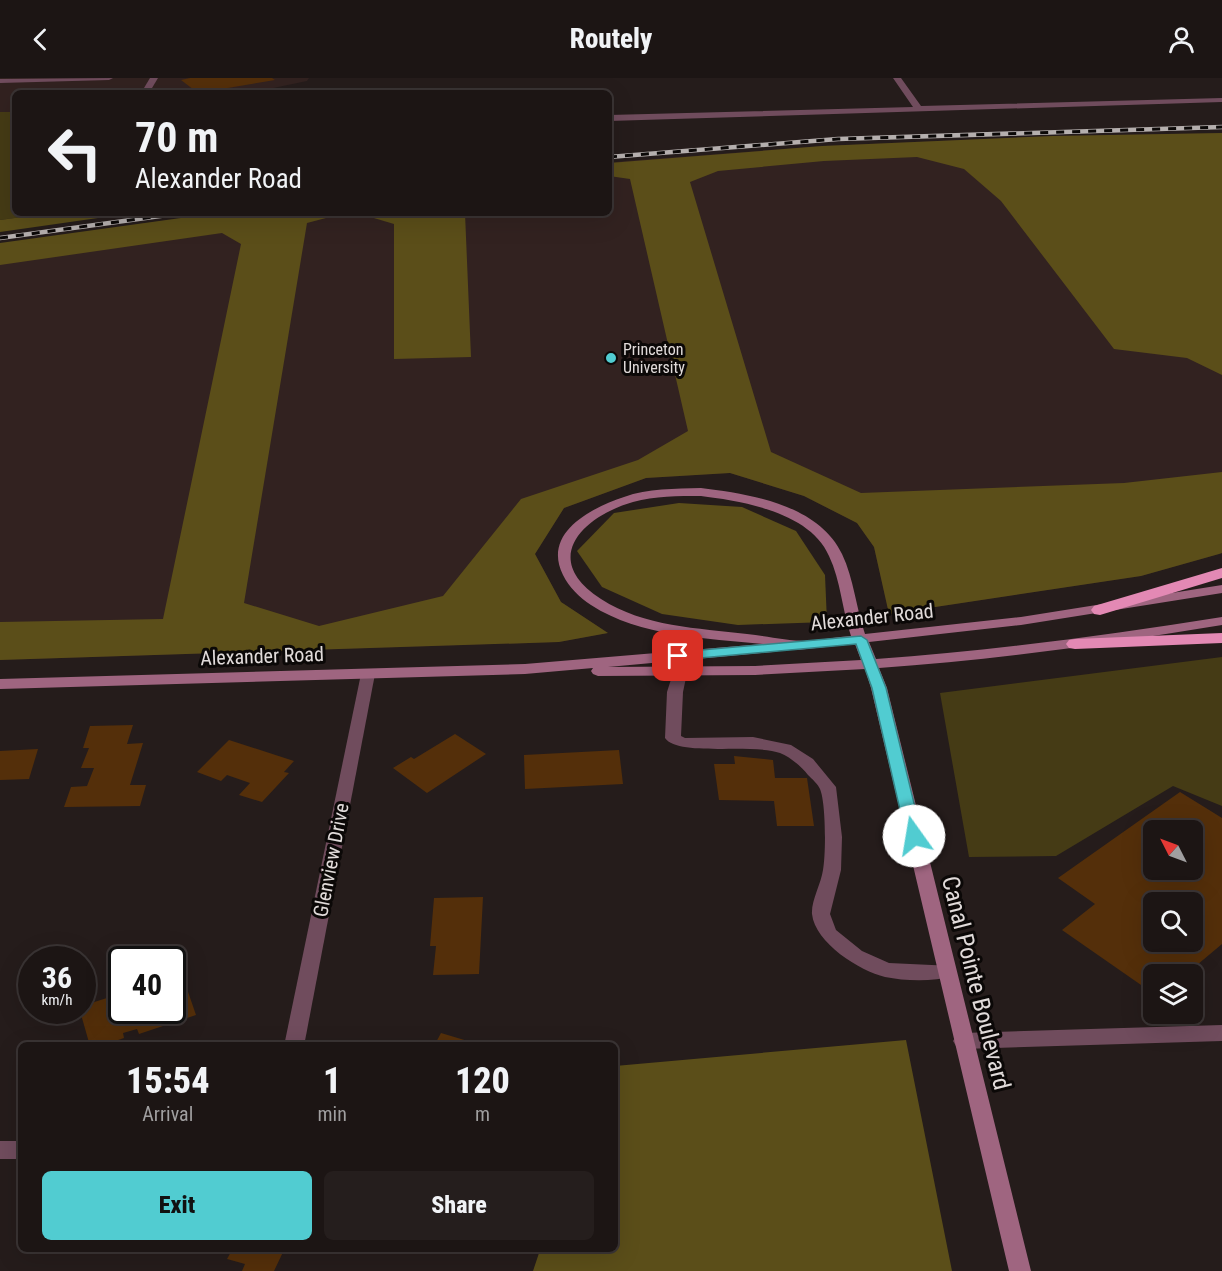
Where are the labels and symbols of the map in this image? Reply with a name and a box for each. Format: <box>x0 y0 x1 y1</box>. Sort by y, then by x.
place label: Princeton University <box>623 340 685 377</box>
marker: Princeton University <box>604 351 618 365</box>
street label: Alexander Road <box>809 599 935 635</box>
pin <box>652 630 703 681</box>
street label: Alexander Road <box>200 642 324 670</box>
street label: Glenview Drive <box>308 801 354 919</box>
position arrow <box>882 804 946 868</box>
north arrow <box>1143 820 1203 880</box>
street label: Canal Pointe Boulevard <box>936 873 1016 1093</box>
speed limit sign: 40 <box>108 946 186 1024</box>

